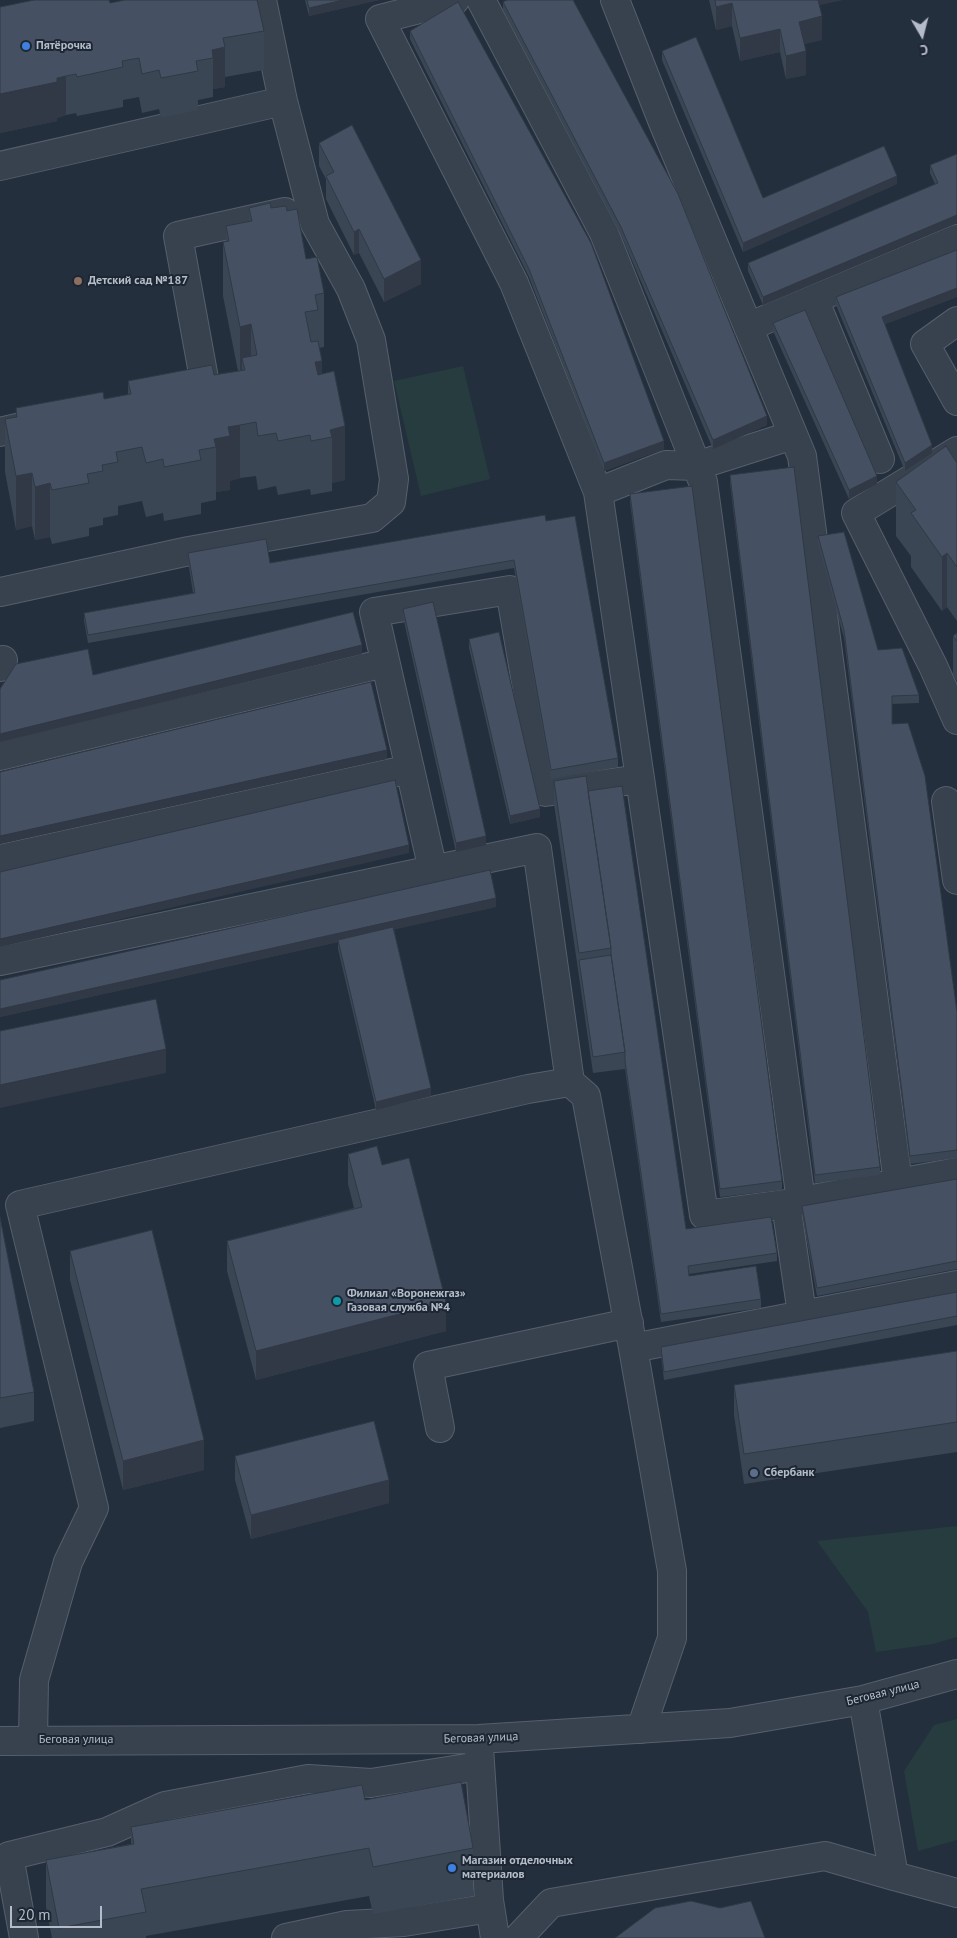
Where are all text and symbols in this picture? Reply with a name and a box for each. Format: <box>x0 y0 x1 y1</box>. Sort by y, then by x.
north arrow <box>897 10 947 60</box>
place label: Пятёрочка <box>36 39 92 53</box>
marker: Пятёрочка <box>20 40 32 52</box>
text: С <box>919 40 929 59</box>
place label: Детский сад №187 <box>88 274 188 288</box>
marker: Детский сад №187 <box>72 275 84 287</box>
place label: Филиал «Воронежгаз» Газовая служба №4 <box>347 1287 466 1315</box>
marker: Филиал «Воронежгаз» Газовая служба №4 <box>331 1295 343 1307</box>
place label: Сбербанк <box>764 1466 814 1480</box>
marker: Сбербанк <box>748 1467 760 1479</box>
street label: Беговая улица <box>845 1677 921 1709</box>
street label: Беговая улица <box>443 1730 519 1746</box>
street label: Беговая улица <box>39 1733 113 1747</box>
place label: Магазин отделочных материалов <box>462 1854 573 1882</box>
marker: Магазин отделочных материалов <box>446 1862 458 1874</box>
scale bar <box>12 1896 105 1928</box>
text: 20 m <box>18 1905 51 1924</box>

